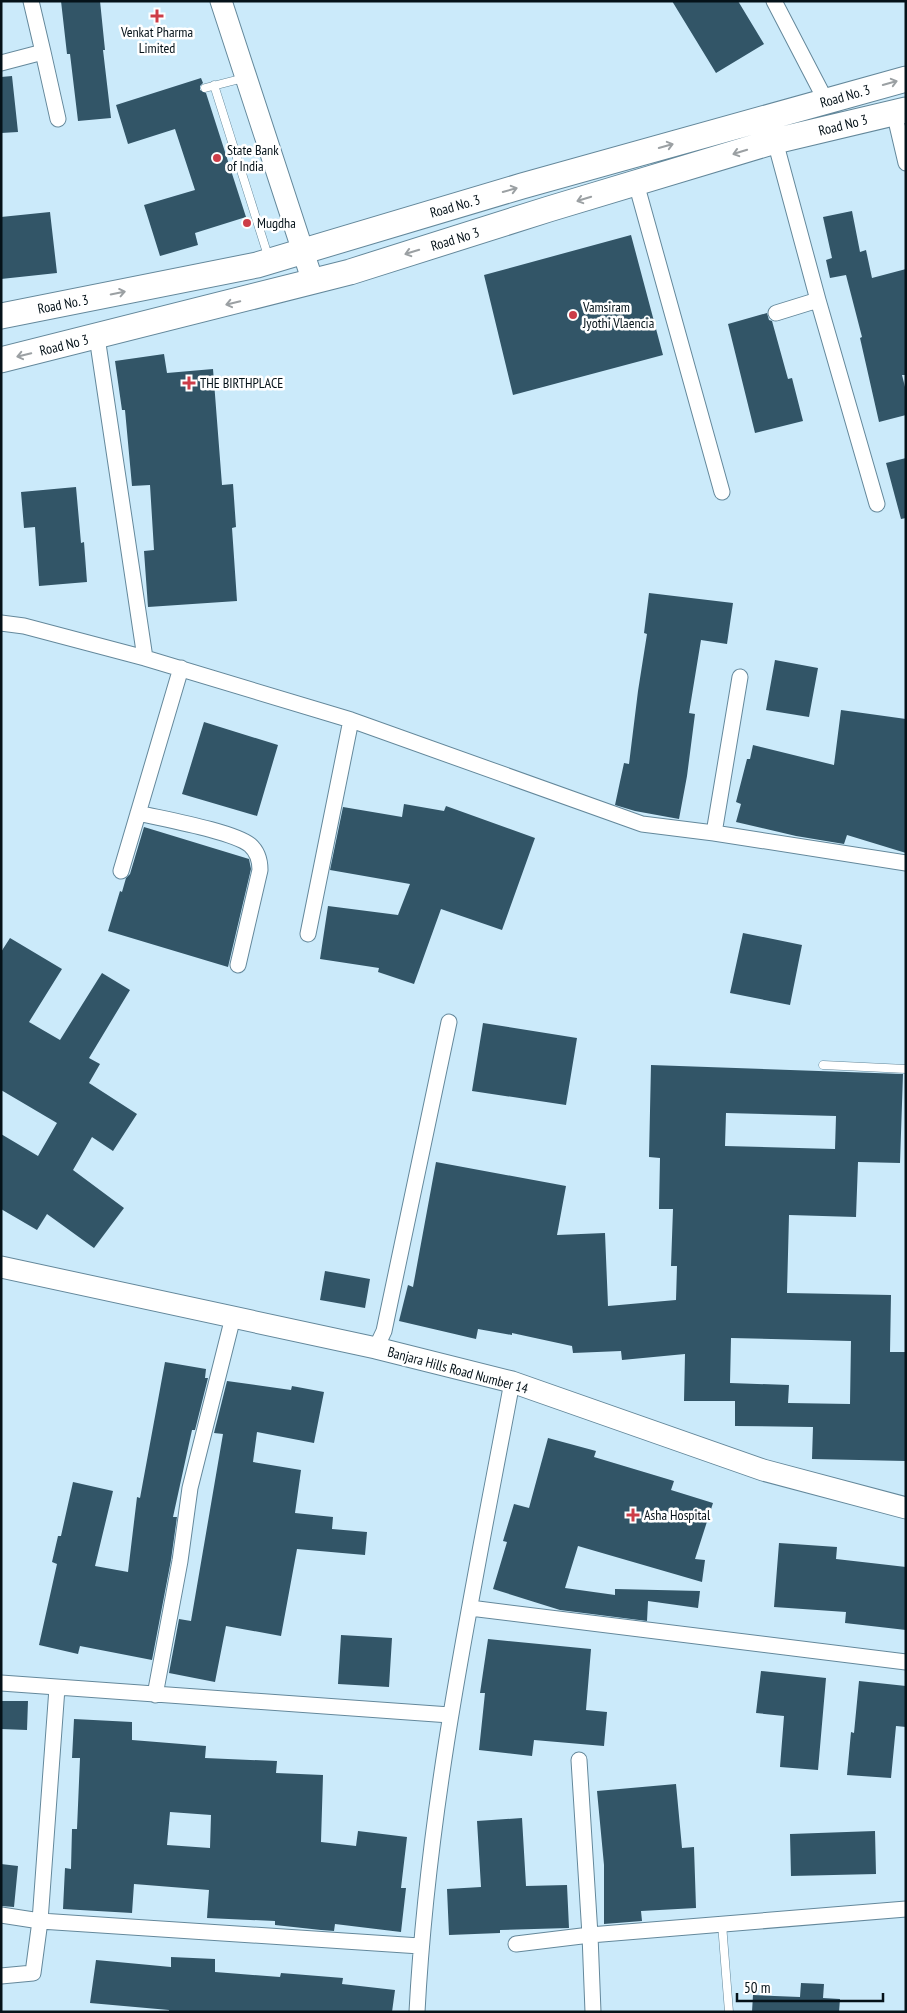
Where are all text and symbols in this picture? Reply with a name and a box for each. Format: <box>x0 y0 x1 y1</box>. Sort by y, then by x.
marker: Venkat Pharma Limited <box>151 10 163 22</box>
place label: Venkat Pharma Limited <box>120 23 193 57</box>
one-way arrow <box>882 78 898 88</box>
street label: Road No. 3 <box>818 80 872 112</box>
street label: Road No 3 <box>817 110 869 140</box>
one-way arrow <box>658 140 674 150</box>
place label: State Bank of India <box>227 141 279 175</box>
one-way arrow <box>732 147 748 157</box>
marker: State Bank of India <box>211 152 223 164</box>
one-way arrow <box>501 184 517 194</box>
street label: Road No. 3 <box>428 190 482 222</box>
one-way arrow <box>577 194 593 204</box>
place label: Mugdha <box>257 214 296 232</box>
marker: Mugdha <box>241 217 253 229</box>
street label: Road No 3 <box>429 223 481 255</box>
one-way arrow <box>405 248 421 257</box>
one-way arrow <box>109 287 125 297</box>
street label: Road No. 3 <box>36 290 90 318</box>
one-way arrow <box>225 298 241 308</box>
place label: Vamsiram Jyothi Vlaencia <box>582 298 654 332</box>
marker: Vamsiram Jyothi Vlaencia <box>567 309 579 321</box>
street label: Road No 3 <box>38 330 90 360</box>
one-way arrow <box>17 351 33 360</box>
place label: THE BIRTHPLACE <box>200 374 283 392</box>
marker: THE BIRTHPLACE <box>182 376 196 390</box>
street label: Banjara Hills Road Number 14 <box>386 1343 531 1398</box>
place label: Asha Hospital <box>644 1506 711 1524</box>
marker: Asha Hospital <box>626 1508 640 1522</box>
scale bar <box>737 1970 883 2002</box>
text: 50 m <box>744 1978 770 1997</box>

